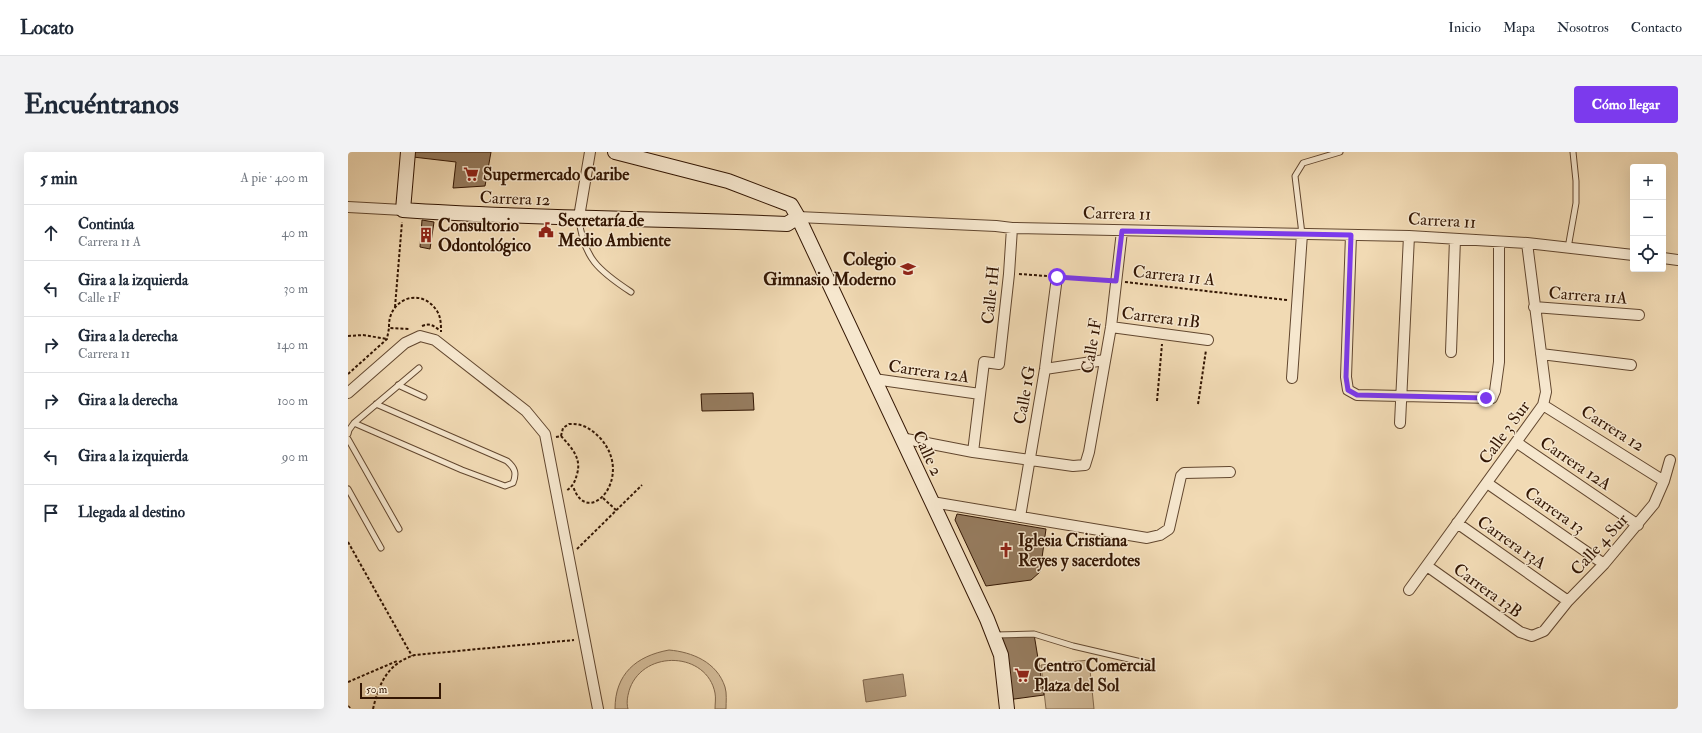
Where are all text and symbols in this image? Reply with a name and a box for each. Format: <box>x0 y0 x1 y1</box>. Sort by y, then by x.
text: Locato <box>20 16 74 40</box>
text: Inicio <box>1448 19 1481 36</box>
text: Mapa <box>1503 19 1535 36</box>
text: Nosotros <box>1557 19 1609 36</box>
text: Contacto <box>1631 19 1682 36</box>
button: Cómo llegar <box>1574 86 1678 123</box>
text: Encuéntranos <box>24 87 179 122</box>
place label: Supermercado Caribe <box>483 164 630 186</box>
map controls <box>1630 164 1666 272</box>
button: + <box>1630 164 1666 200</box>
supermarket icon: Supermercado Caribe <box>462 165 480 183</box>
text: 5 min <box>40 168 78 189</box>
text: A pie · 400 m <box>240 170 308 186</box>
street label: Carrera 12 <box>479 187 551 210</box>
button: − <box>1630 200 1666 236</box>
street label: Carrera 11 <box>1083 202 1151 225</box>
street label: Carrera 11 <box>1407 208 1477 233</box>
place label: Secretaría de Medio Ambiente <box>557 210 672 251</box>
text: Continúa <box>78 215 134 234</box>
place label: Consultorio Odontológico <box>438 215 531 257</box>
public building icon: Secretaría de Medio Ambiente <box>537 221 555 239</box>
icon: ahead <box>40 222 62 244</box>
text: 40 m <box>282 225 308 241</box>
building icon: Consultorio Odontológico <box>417 226 435 244</box>
text: Carrera 11 A <box>78 234 141 250</box>
button: locate <box>1630 236 1666 272</box>
place label: Colegio Gimnasio Moderno <box>763 249 896 290</box>
school or university icon: Colegio Gimnasio Moderno <box>899 260 917 278</box>
street label: Carrera 11 A <box>1132 261 1216 290</box>
street label: Calle 1H <box>977 265 1004 325</box>
route start <box>1048 268 1066 286</box>
text: Gira a la izquierda <box>78 271 188 290</box>
icon: left <box>40 278 62 300</box>
text: 30 m <box>284 281 308 297</box>
street label: Carrera 11A <box>1548 282 1628 309</box>
text: Calle 1F <box>78 290 120 306</box>
street label: Carrera 11B <box>1120 302 1202 333</box>
street label: Calle 1F <box>1077 317 1106 375</box>
text: Gira a la derecha <box>78 327 178 346</box>
icon: right <box>40 334 62 356</box>
text: 140 m <box>277 337 308 353</box>
text: Carrera 11 <box>78 346 130 362</box>
street label: Carrera 12A <box>887 355 971 388</box>
street label: Calle 1G <box>1009 364 1040 426</box>
route end <box>1477 389 1495 407</box>
icon: right <box>40 390 62 412</box>
text: Gira a la derecha <box>78 391 178 410</box>
text: 100 m <box>277 393 308 409</box>
street label: Calle 3 Sur <box>1474 396 1535 468</box>
street label: Carrera 12 <box>1577 401 1649 456</box>
street label: Calle 2 <box>908 427 947 479</box>
street label: Carrera 12A <box>1536 432 1616 495</box>
icon: left <box>40 446 62 468</box>
text: Gira a la izquierda <box>78 447 188 466</box>
text: 90 m <box>282 449 308 465</box>
street label: Carrera 13 <box>1521 482 1589 539</box>
icon: arrive <box>40 502 62 524</box>
text: Llegada al destino <box>78 503 185 522</box>
street label: Calle 4 Sur <box>1566 509 1633 580</box>
street label: Carrera 13A <box>1473 511 1550 574</box>
place label: Iglesia Cristiana Reyes y sacerdotes <box>1018 530 1140 572</box>
church icon: Iglesia Cristiana Reyes y sacerdotes <box>997 541 1015 559</box>
street label: Carrera 13B <box>1449 558 1526 622</box>
place label: Centro Comercial Plaza del Sol <box>1034 655 1156 696</box>
supermarket icon: Centro Comercial Plaza del Sol <box>1013 666 1031 684</box>
scale bar <box>360 681 441 700</box>
text: 50 m <box>366 683 387 696</box>

